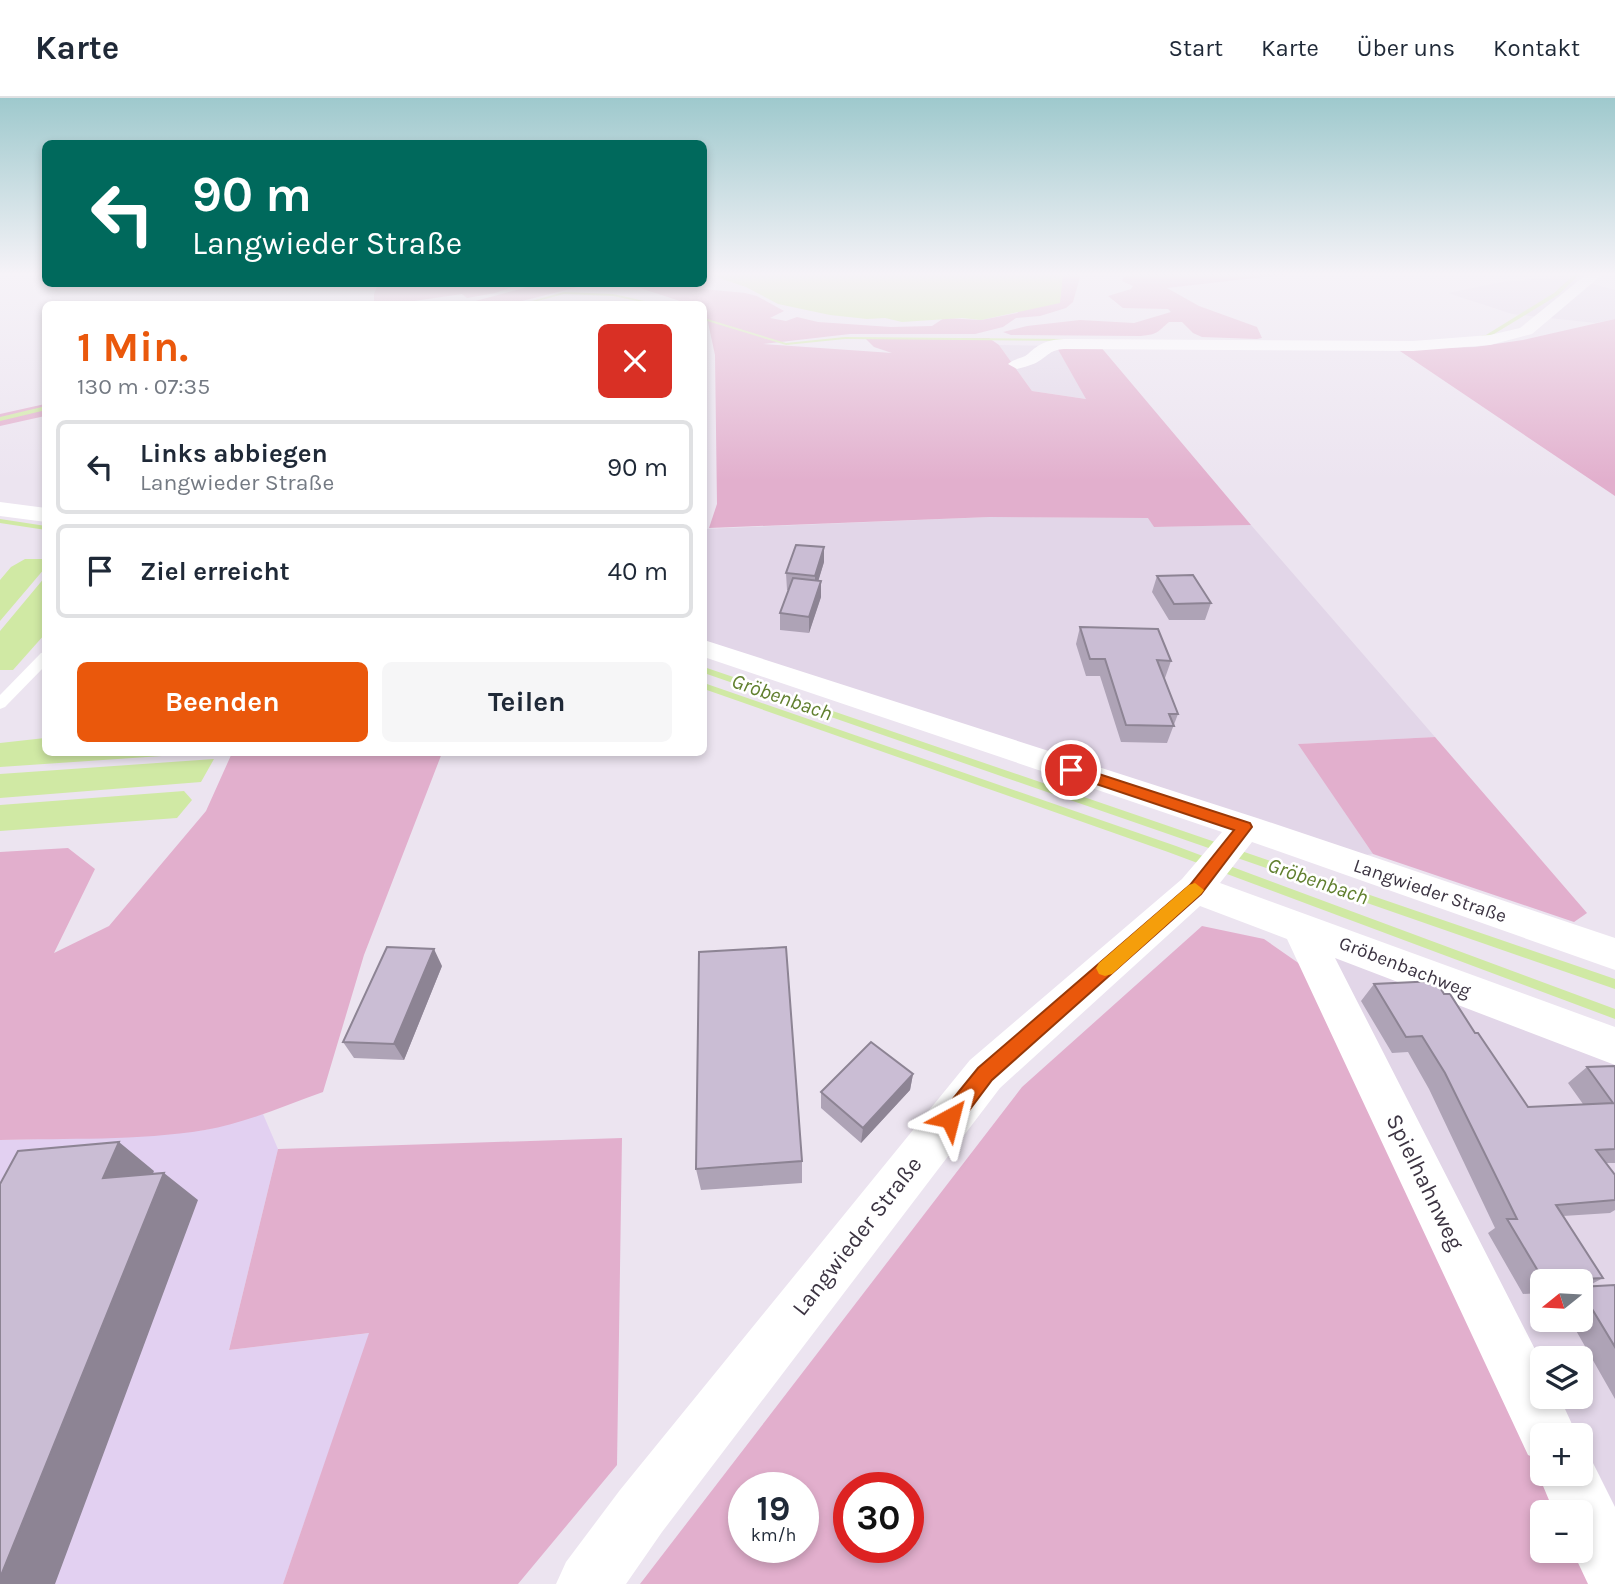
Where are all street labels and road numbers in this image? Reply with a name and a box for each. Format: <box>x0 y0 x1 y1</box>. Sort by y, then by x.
street label: Langwieder Straße <box>1351 854 1509 928</box>
street label: Gröbenbachweg <box>1336 932 1474 1002</box>
street label: Spielhahnweg <box>1380 1109 1470 1255</box>
street label: Langwieder Straße <box>787 1151 927 1321</box>

